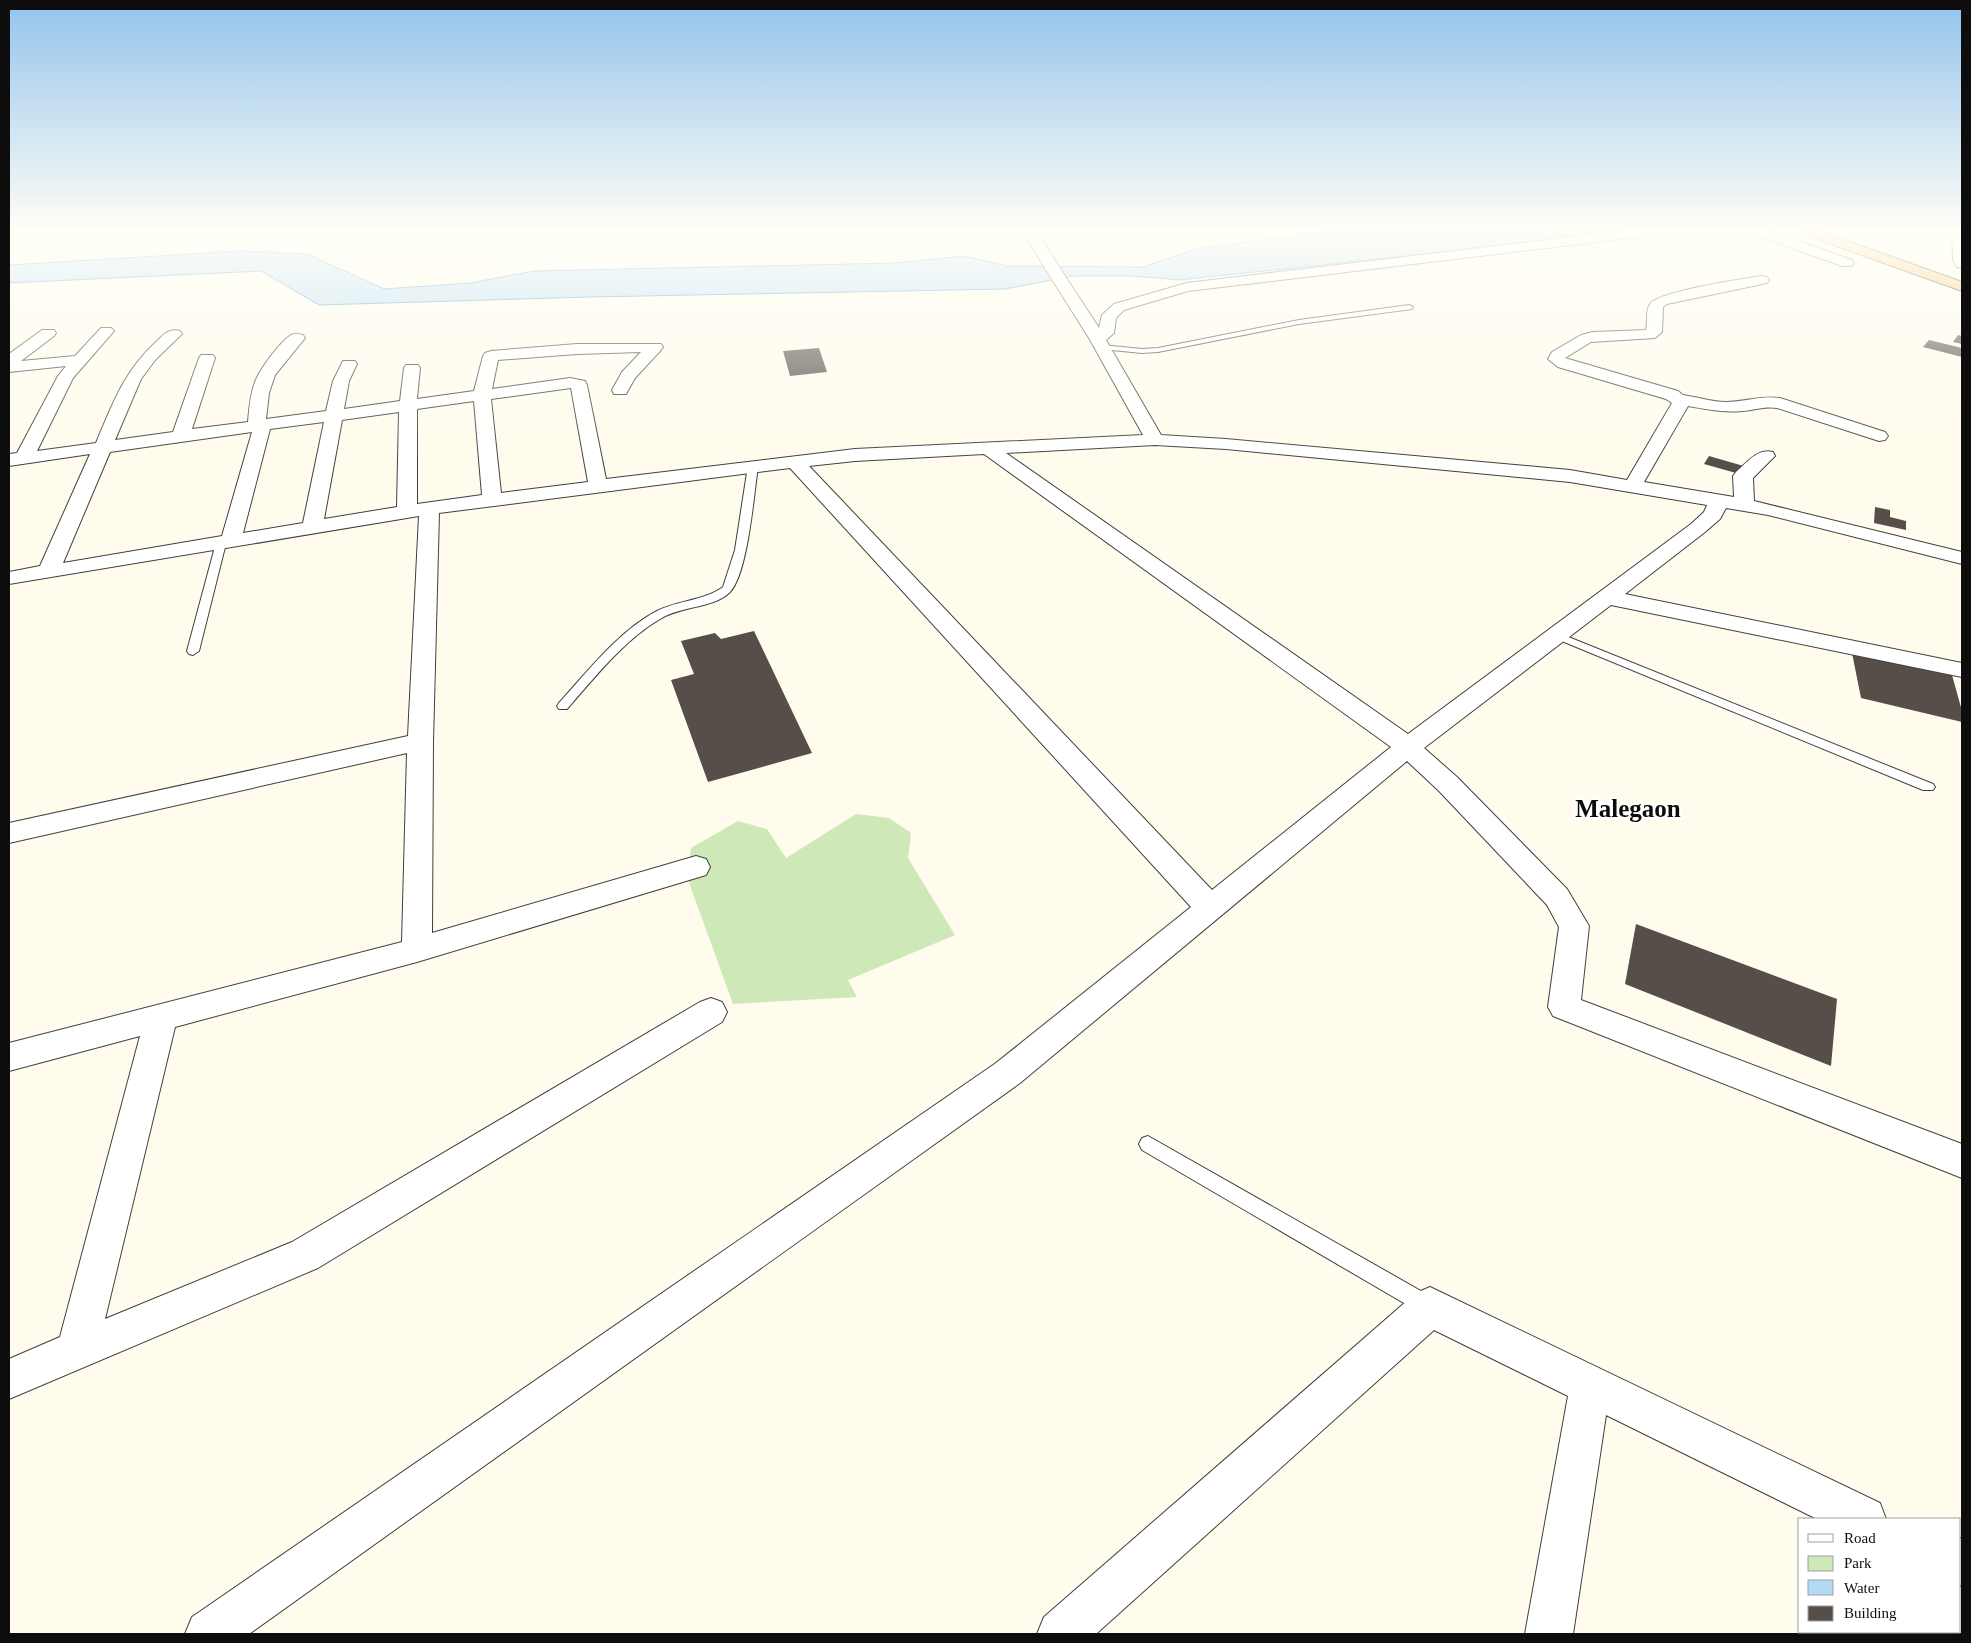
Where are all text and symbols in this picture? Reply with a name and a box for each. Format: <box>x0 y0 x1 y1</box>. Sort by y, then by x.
district label: Malegaon <box>1575 795 1681 822</box>
legend <box>1798 1518 1961 1633</box>
text: Road <box>1844 1530 1876 1546</box>
text: Park <box>1844 1555 1872 1571</box>
text: Water <box>1844 1580 1879 1596</box>
text: Building <box>1844 1605 1897 1621</box>

